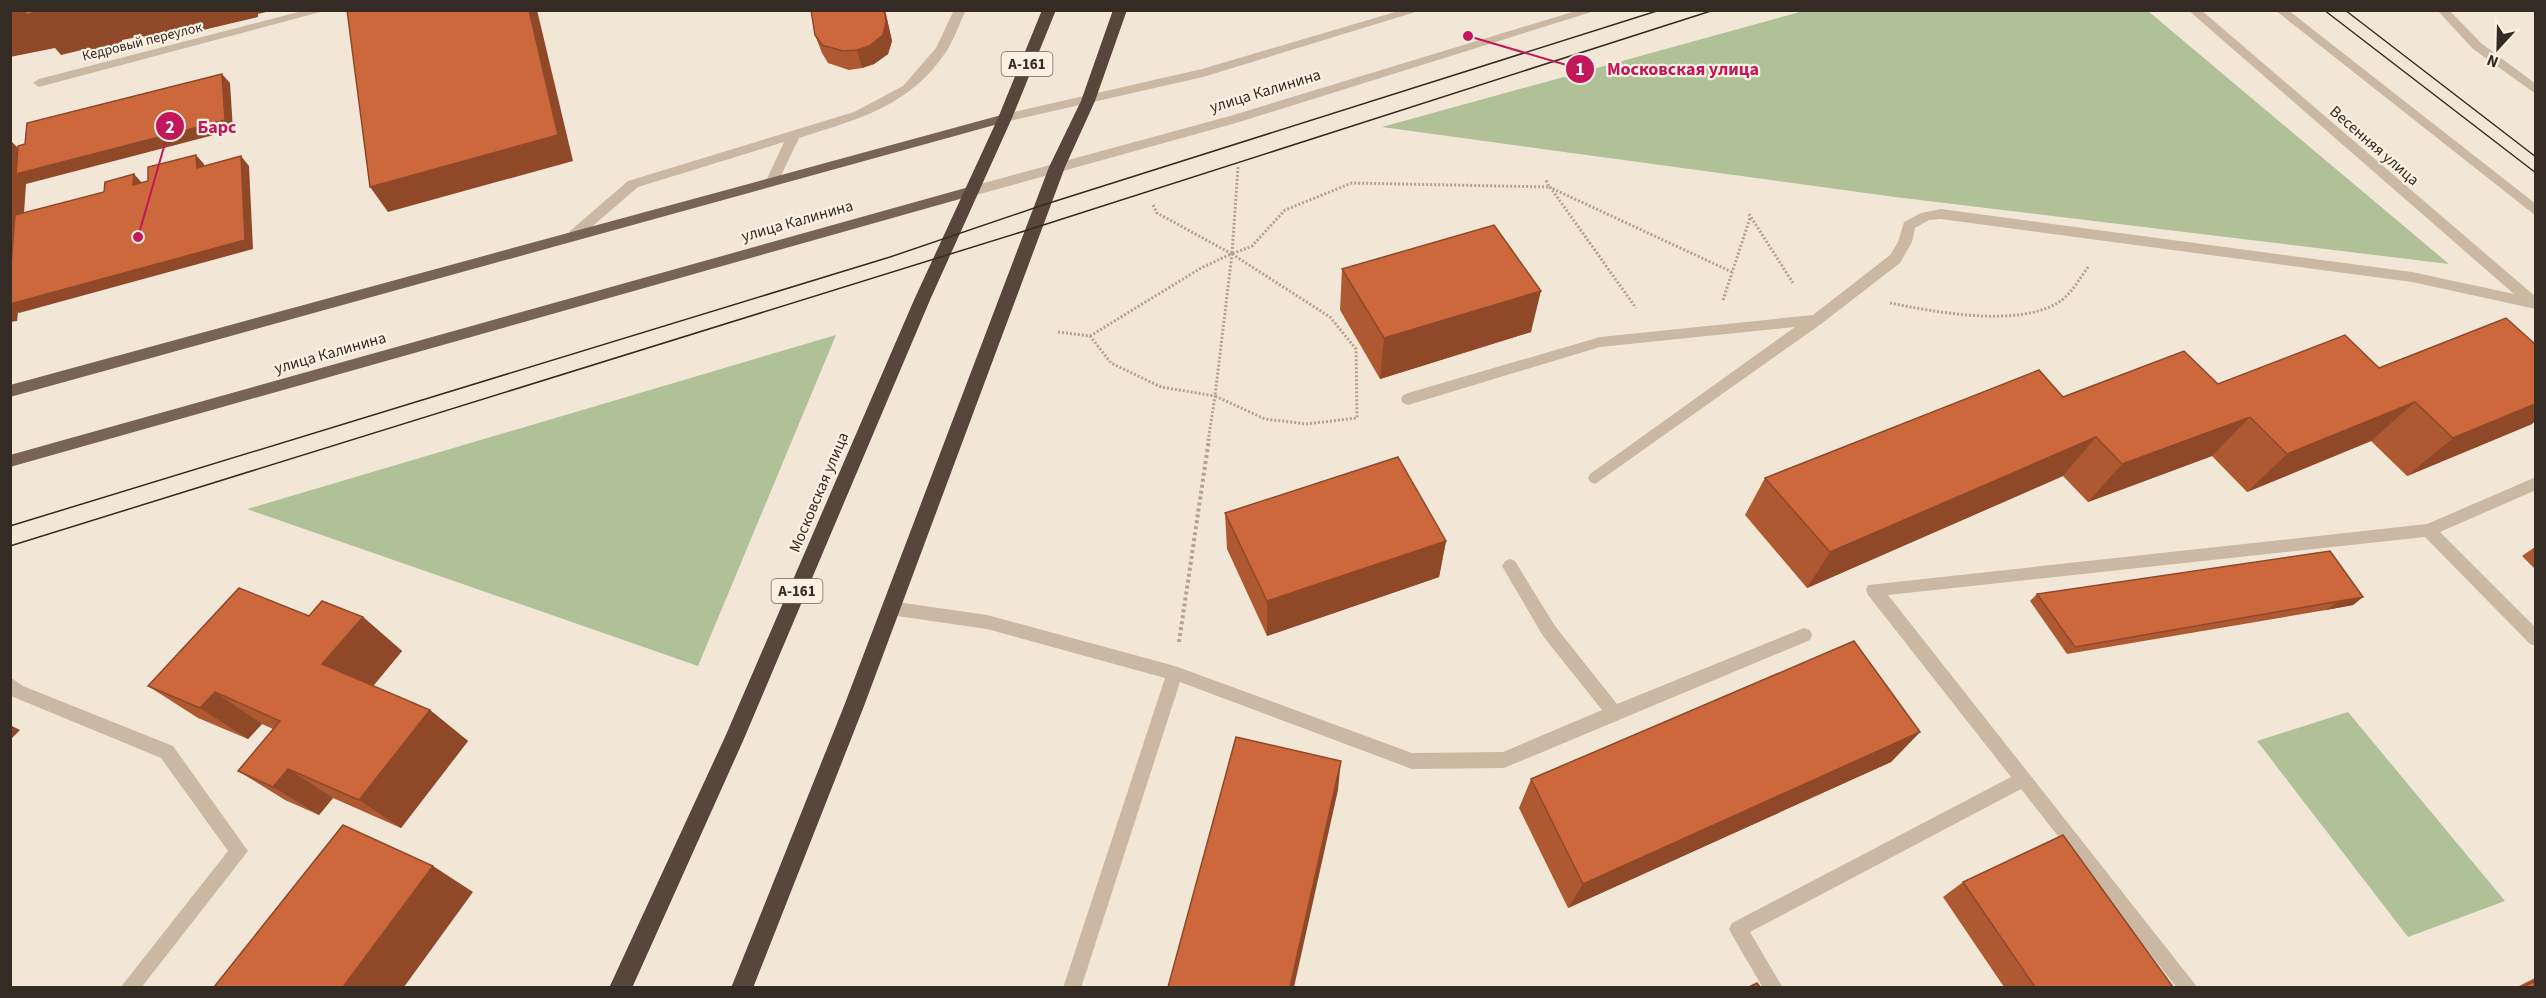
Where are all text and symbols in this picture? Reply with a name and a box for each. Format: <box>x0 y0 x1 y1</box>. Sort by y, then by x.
street label: Кедровый переулок <box>80 17 204 67</box>
north arrow <box>2468 18 2528 78</box>
text: N <box>2484 49 2502 73</box>
callout: Московская улица <box>1565 51 1771 87</box>
road number: А-161 <box>1002 52 1052 76</box>
text: 1 <box>1575 57 1585 82</box>
text: Московская улица <box>1607 57 1759 82</box>
street label: улица Калинина <box>1207 64 1324 118</box>
street label: Весенняя улица <box>2325 101 2424 191</box>
callout: Барс <box>155 108 248 144</box>
text: 2 <box>165 115 175 140</box>
text: Барс <box>197 115 237 140</box>
street label: улица Калинина <box>739 195 856 247</box>
street label: улица Калинина <box>272 327 389 379</box>
street label: Московская улица <box>784 429 854 556</box>
road number: А-161 <box>772 579 822 603</box>

